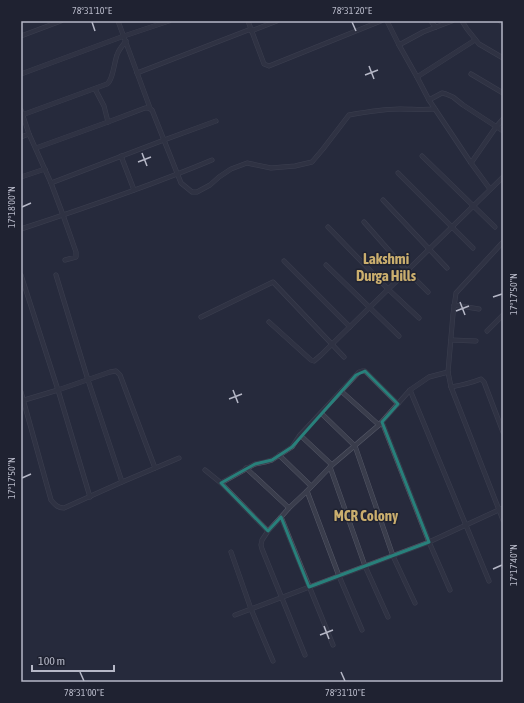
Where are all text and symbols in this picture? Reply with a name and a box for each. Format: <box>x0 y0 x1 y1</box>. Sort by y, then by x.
text: 78°31'10"E <box>72 5 113 16</box>
text: 78°31'20"E <box>332 5 373 16</box>
text: 17°18'00"N <box>6 186 17 228</box>
district label: Lakshmi Durga Hills <box>356 250 417 284</box>
text: 17°17'50"N <box>508 273 519 315</box>
text: 17°17'50"N <box>6 457 17 499</box>
district label: MCR Colony <box>334 507 399 524</box>
text: 17°17'40"N <box>508 544 519 586</box>
scale bar <box>32 647 114 673</box>
text: 100 m <box>38 654 65 668</box>
text: 78°31'00"E <box>64 687 105 698</box>
text: 78°31'10"E <box>325 687 366 698</box>

